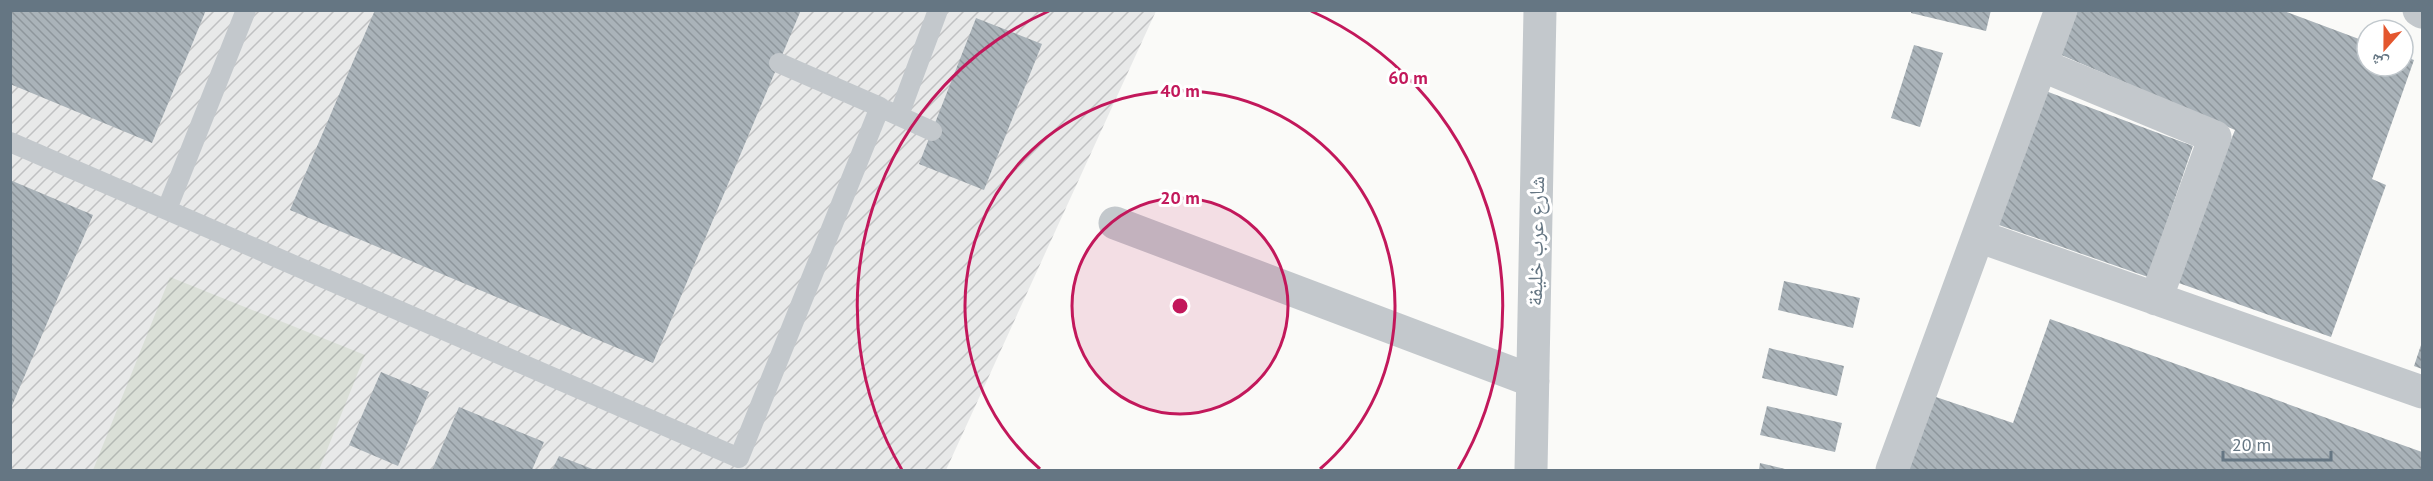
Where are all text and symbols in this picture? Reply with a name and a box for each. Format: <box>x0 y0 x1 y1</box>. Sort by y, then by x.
north arrow <box>2355 18 2415 78</box>
text: ش <box>2368 50 2391 74</box>
text: 60 m <box>1388 66 1428 89</box>
text: 40 m <box>1160 79 1200 102</box>
street label: شارع عرب خليفة <box>1521 176 1550 306</box>
text: 20 m <box>1160 186 1200 209</box>
centre of rings <box>1170 296 1190 316</box>
scale bar <box>2223 424 2331 462</box>
text: 20 m <box>2232 433 2271 456</box>

